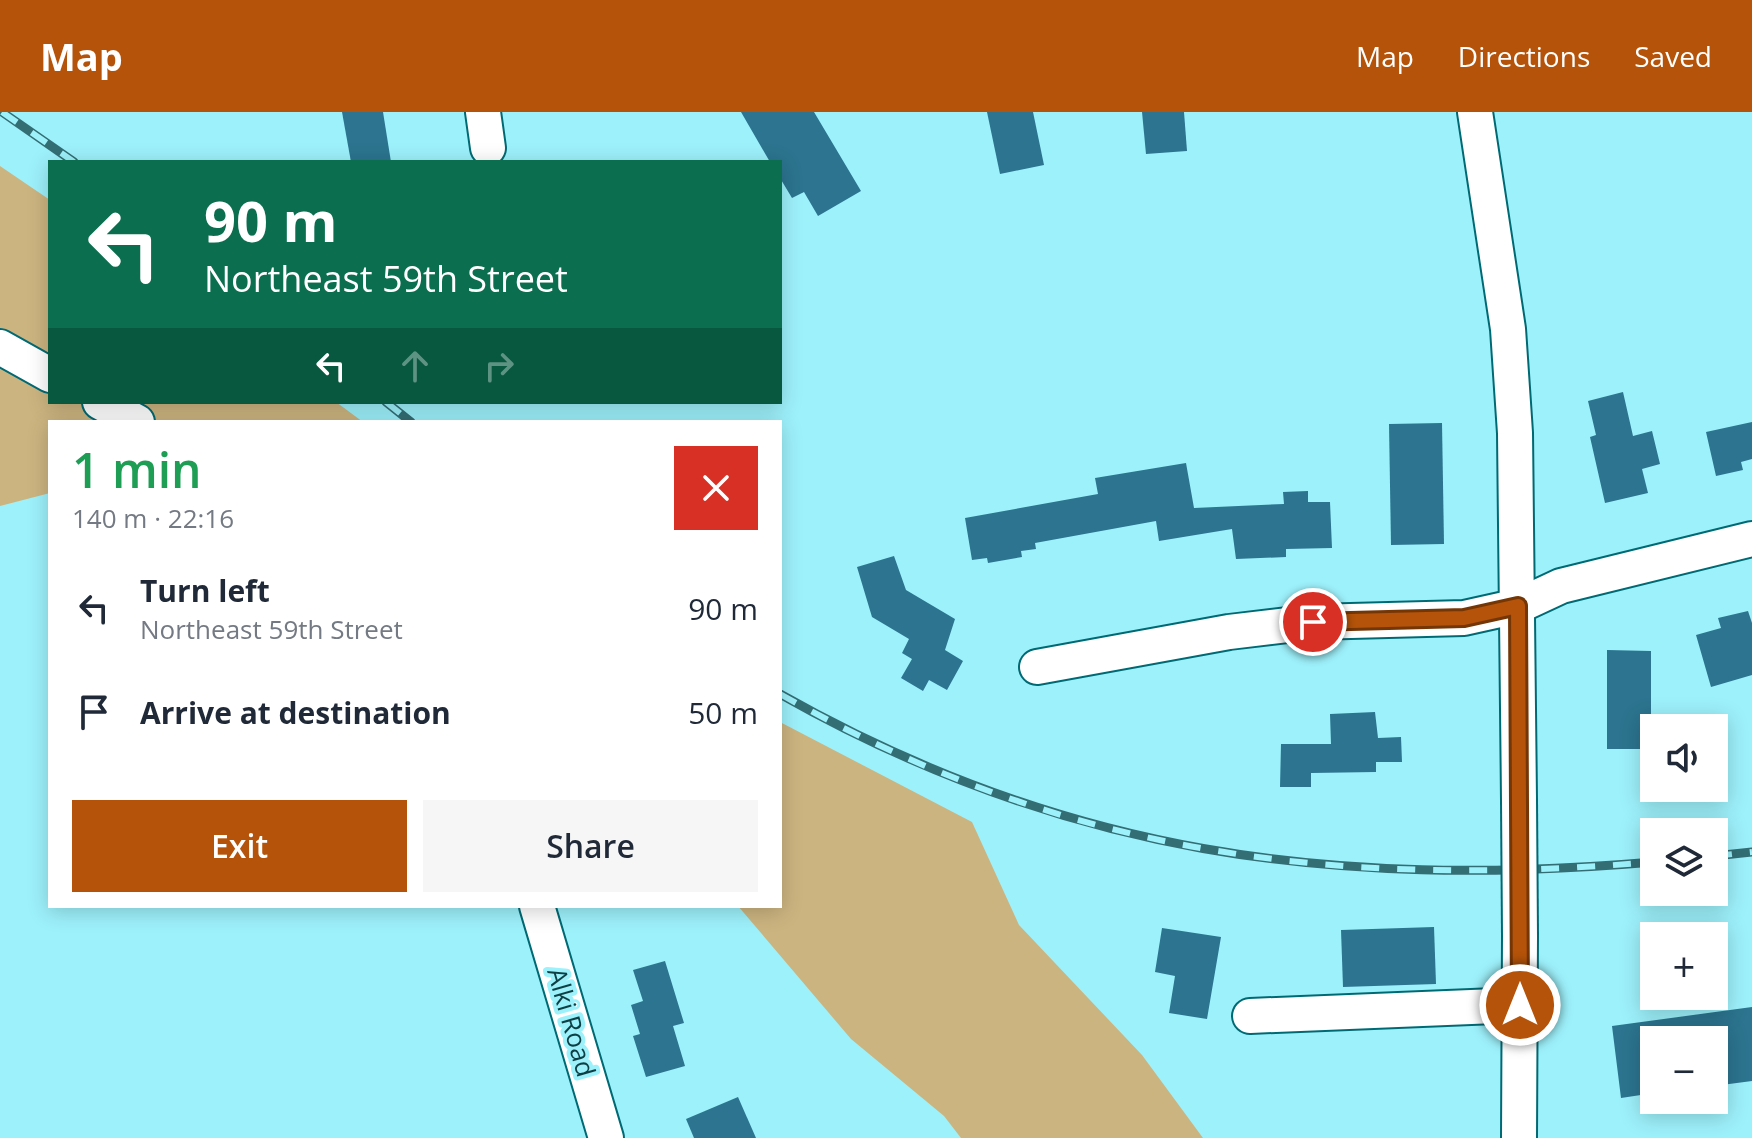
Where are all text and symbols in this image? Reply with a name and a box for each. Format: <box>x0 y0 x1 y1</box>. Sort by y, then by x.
text: Map <box>40 30 123 82</box>
text: Map <box>1356 37 1414 75</box>
text: Directions <box>1458 37 1590 75</box>
text: Saved <box>1634 37 1712 75</box>
text: 90 m <box>204 182 338 258</box>
icon: left <box>72 192 176 296</box>
text: Northeast 59th Street <box>204 254 568 303</box>
icon: left <box>309 344 353 388</box>
icon: ahead <box>393 344 437 388</box>
icon: right <box>477 344 521 388</box>
text: 1 min <box>72 437 202 502</box>
button: close <box>674 446 758 530</box>
text: 140 m · 22:16 <box>72 500 234 536</box>
text: Turn left <box>140 570 270 611</box>
icon: left <box>72 586 116 630</box>
text: 90 m <box>688 588 758 629</box>
pin <box>1279 588 1347 656</box>
icon: arrive <box>1291 600 1335 644</box>
text: Northeast 59th Street <box>140 611 403 647</box>
icon: arrive <box>72 690 116 734</box>
text: Arrive at destination <box>140 692 451 733</box>
text: 50 m <box>688 692 758 733</box>
map controls <box>1640 714 1728 1114</box>
button: sound <box>1640 714 1728 802</box>
button: Exit <box>72 800 407 892</box>
button: Share <box>423 800 758 892</box>
button: layers <box>1640 818 1728 906</box>
button: + <box>1640 922 1728 1010</box>
street label: Alki Road <box>539 963 605 1081</box>
position arrow <box>1478 963 1562 1047</box>
button: − <box>1640 1026 1728 1114</box>

